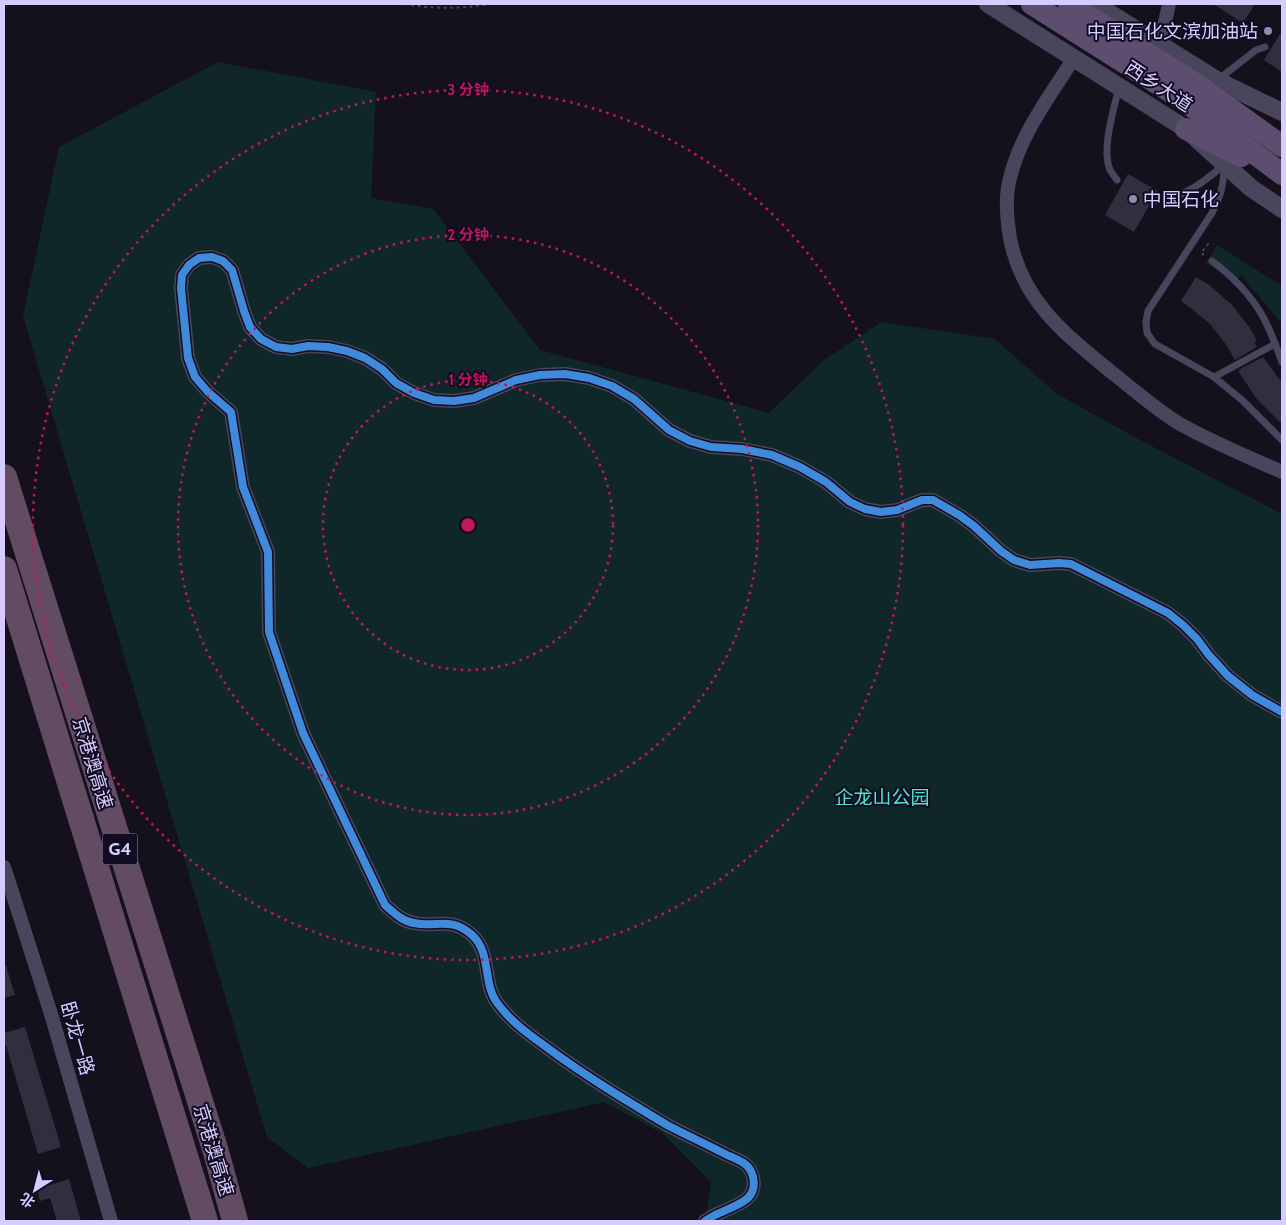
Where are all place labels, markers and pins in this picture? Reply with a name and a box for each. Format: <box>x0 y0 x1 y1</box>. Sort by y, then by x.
place label: 中国石化文滨加油站 <box>1087 20 1258 43</box>
marker: 中国石化文滨加油站 <box>1262 25 1274 37</box>
place label: 中国石化 <box>1143 188 1219 211</box>
marker: 中国石化 <box>1127 193 1139 205</box>
centre of rings <box>459 516 477 534</box>

